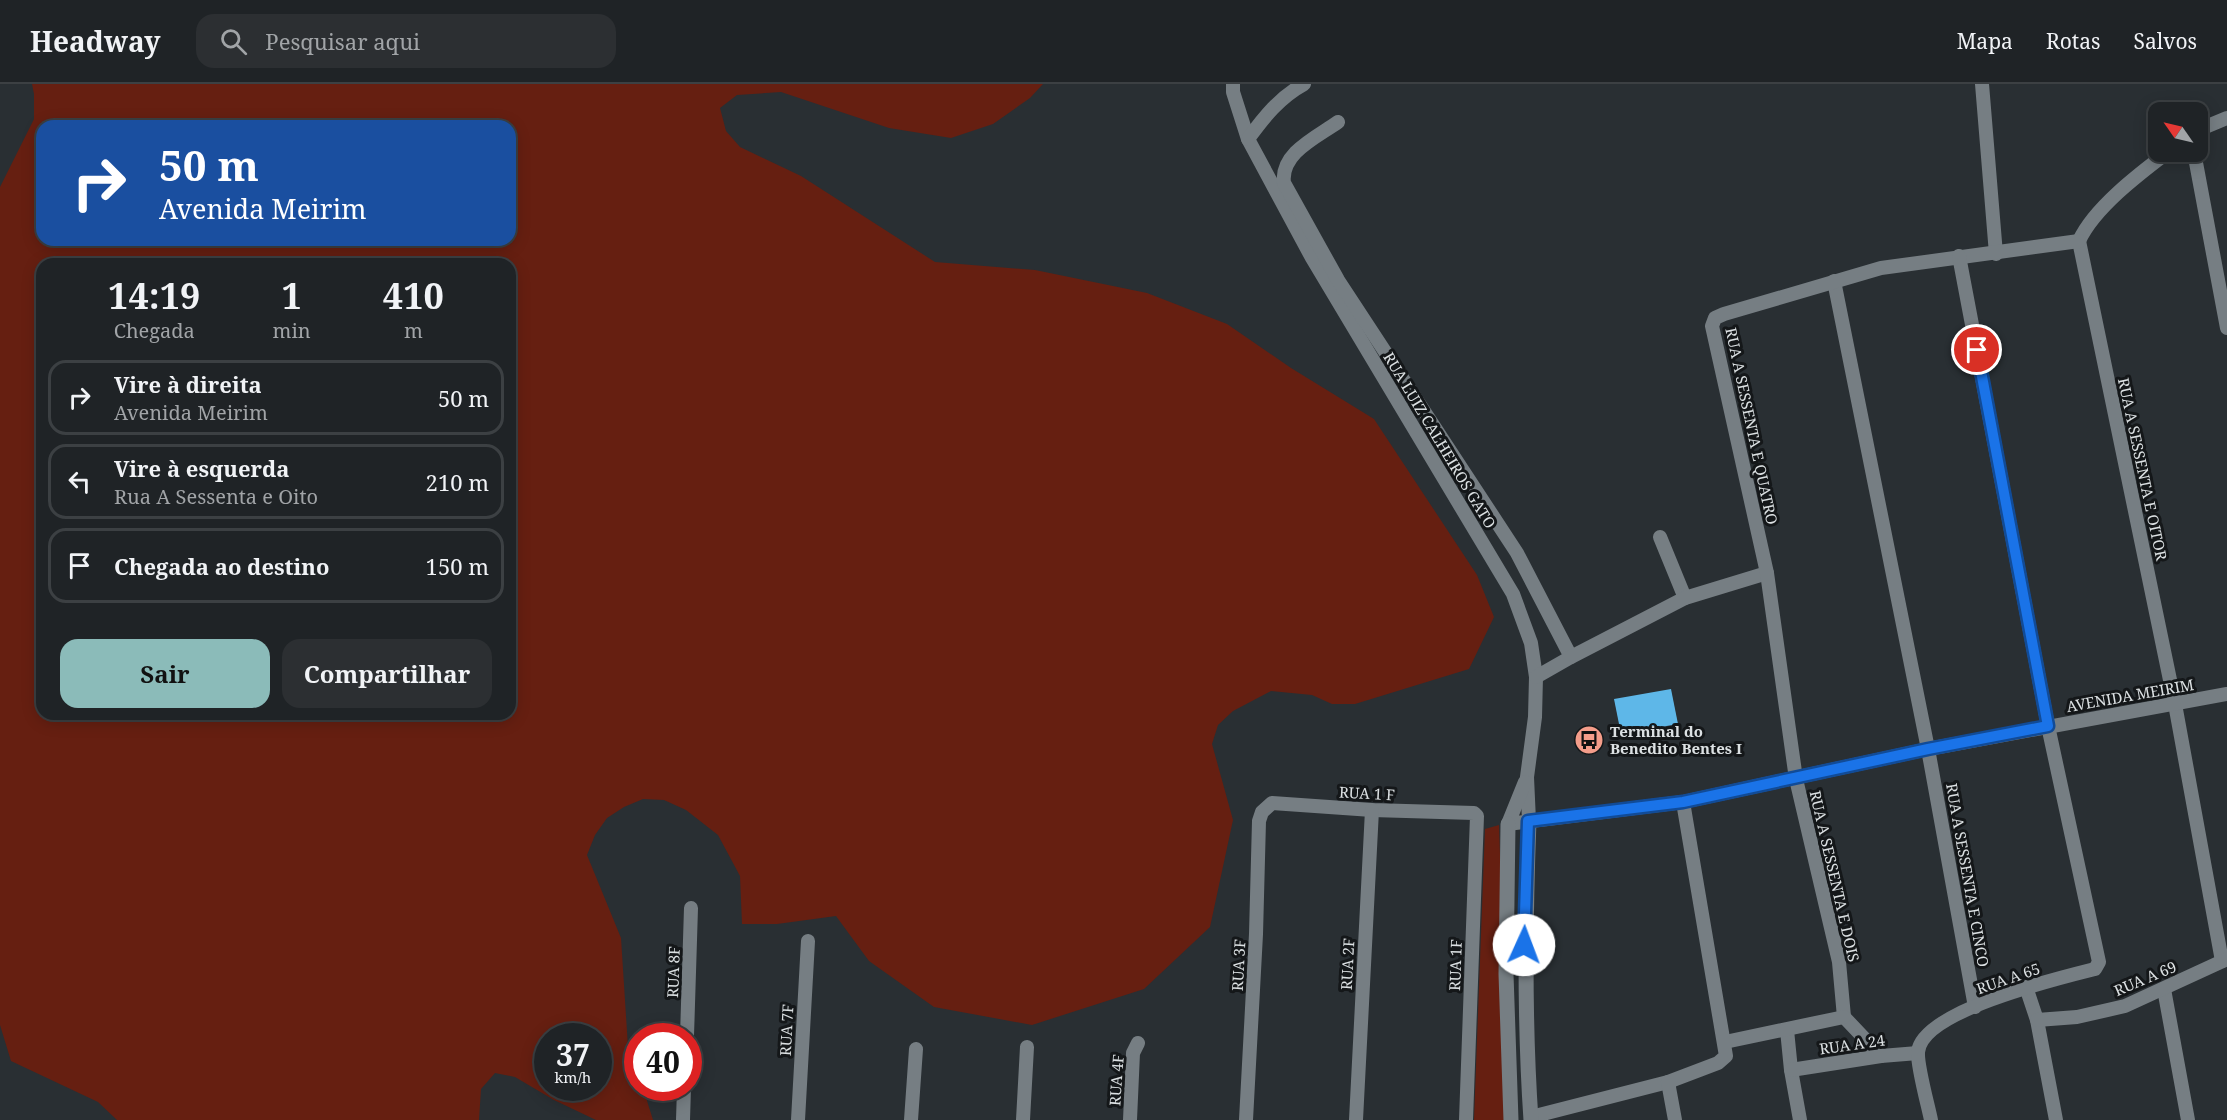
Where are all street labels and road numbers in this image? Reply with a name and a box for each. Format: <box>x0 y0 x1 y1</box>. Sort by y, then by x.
street label: RUA A SESSENTA E QUATRO <box>1721 326 1783 526</box>
street label: RUA LUIZ CALHEIROS GATO <box>1379 348 1501 532</box>
street label: RUA A SESSENTA E OITOR <box>2114 376 2172 562</box>
street label: AVENIDA MEIRIM <box>2065 674 2195 716</box>
street label: RUA 1 F <box>1339 782 1396 804</box>
street label: RUA A SESSENTA E CINCO <box>1942 782 1994 968</box>
street label: RUA A SESSENTA E DOIS <box>1806 788 1864 964</box>
street label: RUA 2F <box>1336 937 1358 990</box>
street label: RUA 3F <box>1227 938 1249 991</box>
street label: RUA 1F <box>1444 939 1466 991</box>
street label: RUA 8F <box>662 946 684 998</box>
street label: RUA A 69 <box>2111 956 2179 1000</box>
street label: RUA A 65 <box>1974 958 2042 998</box>
street label: RUA 7F <box>775 1003 797 1056</box>
street label: RUA A 24 <box>1818 1029 1887 1058</box>
street label: RUA 4F <box>1104 1053 1128 1107</box>

